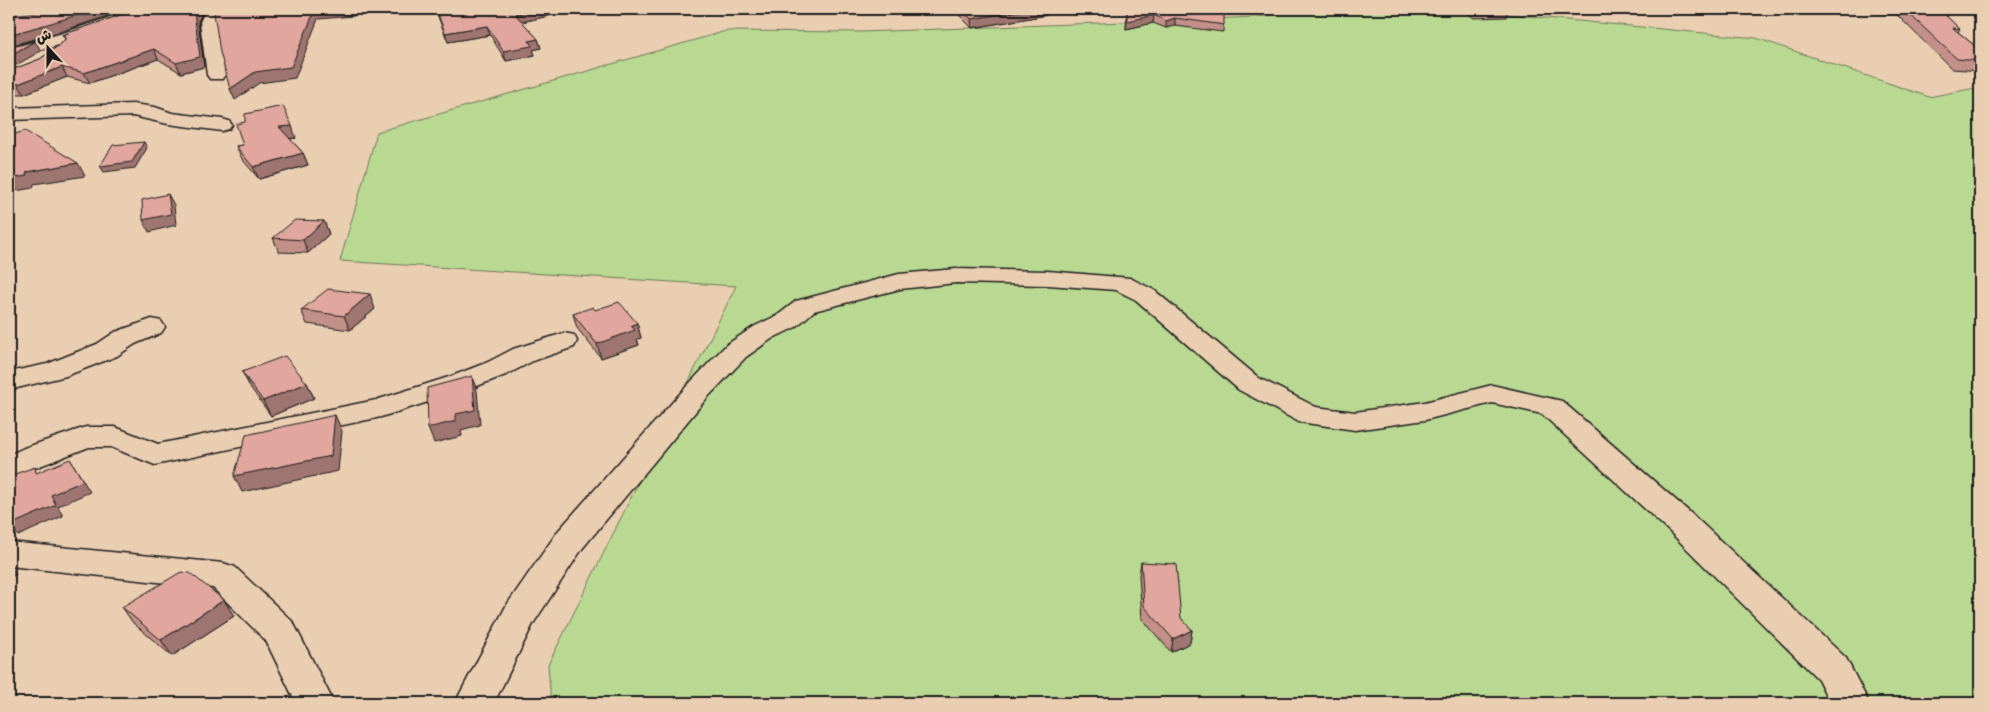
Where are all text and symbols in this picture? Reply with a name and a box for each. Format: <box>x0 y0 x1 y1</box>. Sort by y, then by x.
north arrow <box>22 22 72 72</box>
text: ش <box>33 24 54 47</box>

